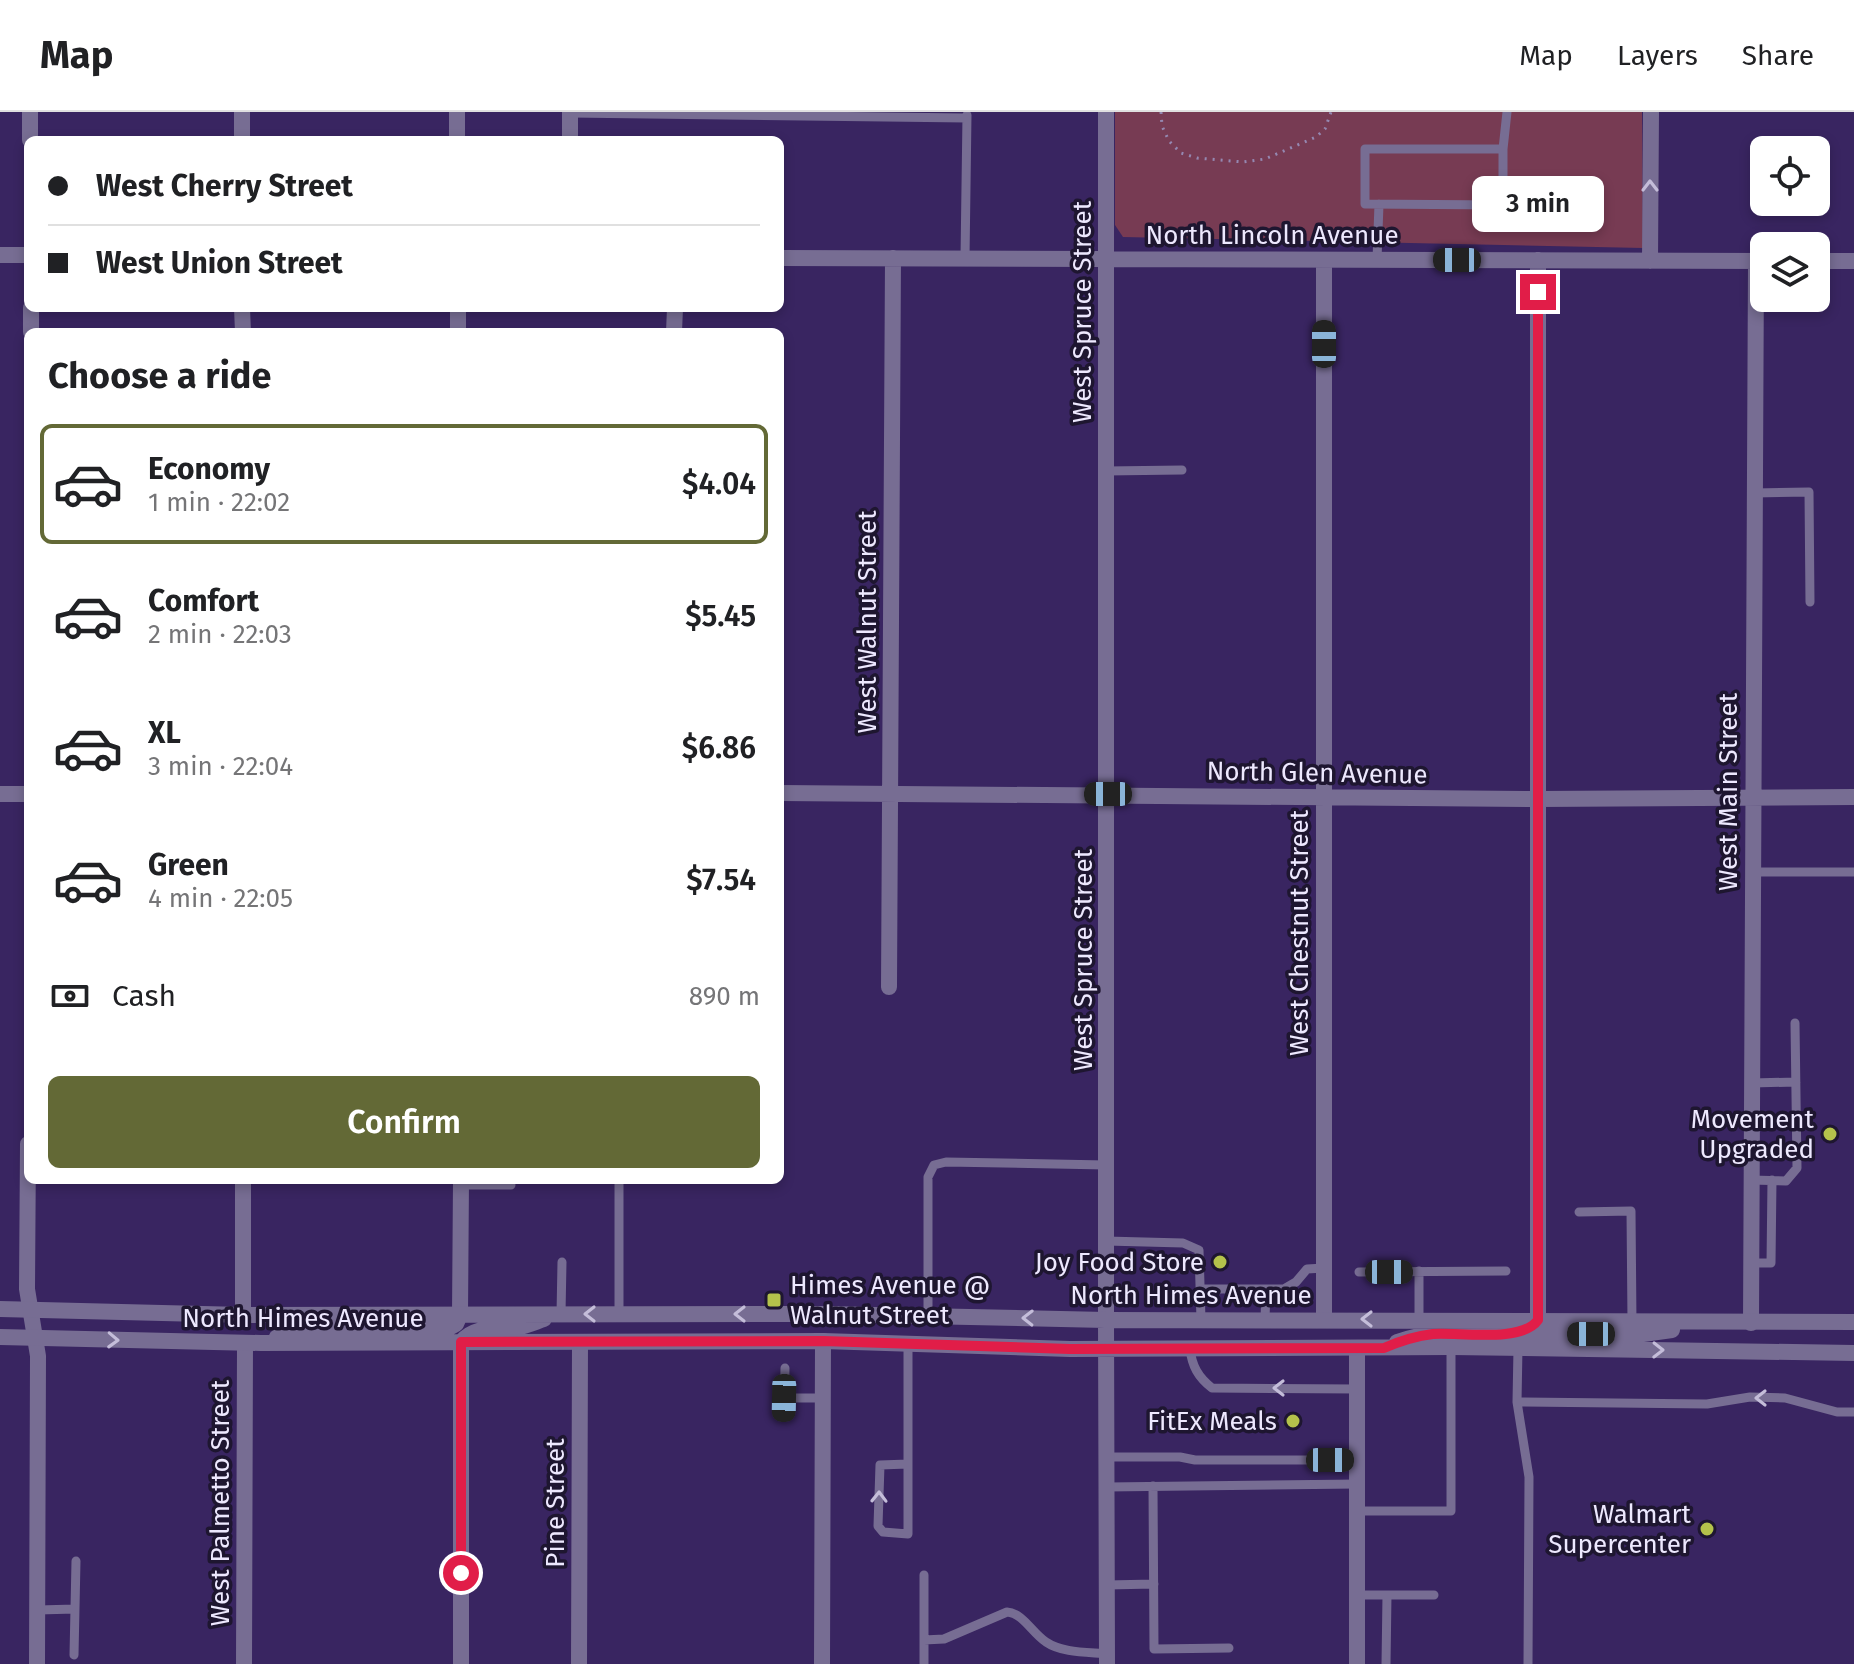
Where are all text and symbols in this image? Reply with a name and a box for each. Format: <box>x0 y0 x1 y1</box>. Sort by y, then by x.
text: Map <box>40 32 113 78</box>
text: Map <box>1519 39 1573 72</box>
text: Layers <box>1617 39 1698 72</box>
text: Share <box>1742 39 1814 72</box>
map controls <box>1750 136 1830 312</box>
button: locate <box>1750 136 1830 216</box>
text: West Cherry Street <box>96 168 353 204</box>
callout: 3 min <box>1472 176 1604 232</box>
one-way arrow <box>1641 179 1659 192</box>
text: 3 min <box>1506 188 1570 219</box>
street label: West Spruce Street <box>1067 200 1098 423</box>
street label: North Lincoln Avenue <box>1145 220 1399 251</box>
button: layers <box>1750 232 1830 312</box>
text: West Union Street <box>96 245 343 281</box>
car <box>1433 248 1481 272</box>
route end <box>1520 274 1556 310</box>
car <box>1312 320 1336 368</box>
text: Choose a ride <box>48 354 271 398</box>
icon: car <box>52 448 124 520</box>
text: Economy <box>148 451 270 487</box>
text: $4.04 <box>682 466 756 502</box>
text: 1 min · 22:02 <box>148 487 290 518</box>
street label: West Walnut Street <box>852 510 883 734</box>
icon: car <box>52 580 124 652</box>
text: Comfort <box>148 583 259 619</box>
text: $5.45 <box>685 598 756 634</box>
text: 2 min · 22:03 <box>148 619 292 650</box>
street label: West Main Street <box>1713 692 1744 891</box>
icon: car <box>52 712 124 784</box>
text: XL <box>148 715 181 751</box>
text: $6.86 <box>682 730 756 766</box>
text: 3 min · 22:04 <box>148 751 293 782</box>
street label: North Glen Avenue <box>1206 756 1428 790</box>
car <box>1084 782 1132 806</box>
street label: West Chestnut Street <box>1284 809 1315 1056</box>
icon: car <box>52 844 124 916</box>
text: Green <box>148 847 229 883</box>
street label: West Spruce Street <box>1068 848 1099 1071</box>
text: $7.54 <box>686 862 756 898</box>
text: 4 min · 22:05 <box>148 883 293 914</box>
icon: cash <box>48 974 92 1018</box>
text: Cash <box>112 978 176 1014</box>
text: 890 m <box>689 981 760 1012</box>
button: Confirm <box>48 1076 760 1168</box>
place label: Movement Upgraded <box>1691 1104 1815 1165</box>
marker: Movement Upgraded <box>1821 1125 1839 1143</box>
place label: Joy Food Store <box>1035 1247 1204 1278</box>
marker: Joy Food Store <box>1211 1253 1229 1271</box>
car <box>1365 1260 1413 1284</box>
place label: Himes Avenue @ Walnut Street <box>790 1270 990 1331</box>
street label: North Himes Avenue <box>1070 1280 1312 1311</box>
marker: Himes Avenue @ Walnut Street <box>765 1291 783 1309</box>
street label: North Himes Avenue <box>182 1303 424 1334</box>
one-way arrow <box>583 1305 596 1323</box>
one-way arrow <box>733 1305 746 1323</box>
one-way arrow <box>1021 1309 1034 1327</box>
one-way arrow <box>1360 1311 1373 1328</box>
car <box>1567 1322 1615 1346</box>
one-way arrow <box>107 1332 120 1349</box>
one-way arrow <box>1652 1341 1665 1359</box>
car <box>772 1374 796 1422</box>
street label: West Palmetto Street <box>205 1379 236 1626</box>
one-way arrow <box>1272 1379 1285 1397</box>
one-way arrow <box>1754 1389 1767 1407</box>
place label: FitEx Meals <box>1147 1406 1277 1437</box>
marker: FitEx Meals <box>1284 1412 1302 1430</box>
street label: Pine Street <box>540 1438 571 1568</box>
car <box>1306 1448 1354 1472</box>
one-way arrow <box>870 1490 888 1503</box>
place label: Walmart Supercenter <box>1548 1499 1692 1560</box>
marker: Walmart Supercenter <box>1698 1520 1716 1538</box>
route start <box>443 1555 479 1591</box>

